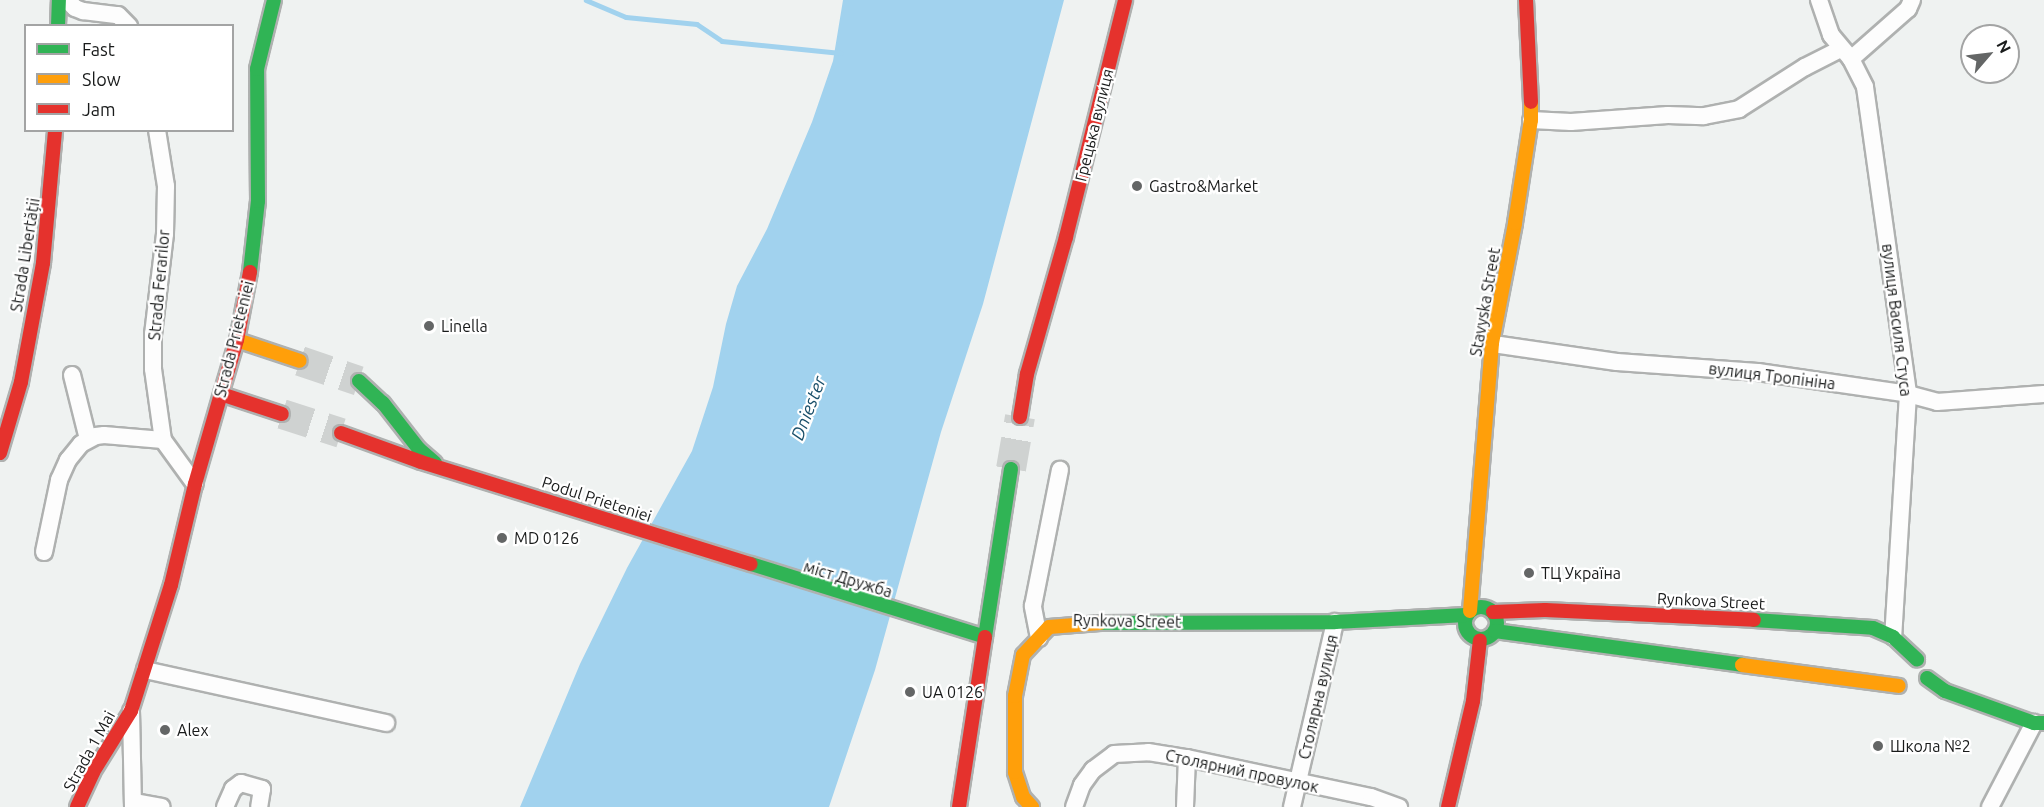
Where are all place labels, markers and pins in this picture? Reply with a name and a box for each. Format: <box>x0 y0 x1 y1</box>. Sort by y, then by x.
place label: Gastro&Market <box>1149 176 1258 196</box>
marker: Gastro&Market <box>1130 179 1144 193</box>
place label: Linella <box>441 316 488 336</box>
marker: Linella <box>422 319 436 333</box>
place label: MD 0126 <box>514 528 579 548</box>
marker: MD 0126 <box>495 531 509 545</box>
place label: ТЦ Україна <box>1541 563 1621 583</box>
marker: ТЦ Україна <box>1522 566 1536 580</box>
place label: UA 0126 <box>922 682 983 702</box>
marker: UA 0126 <box>903 685 917 699</box>
place label: Alex <box>177 720 209 740</box>
marker: Alex <box>158 723 172 737</box>
place label: Школа №2 <box>1890 736 1971 756</box>
marker: Школа №2 <box>1871 739 1885 753</box>

